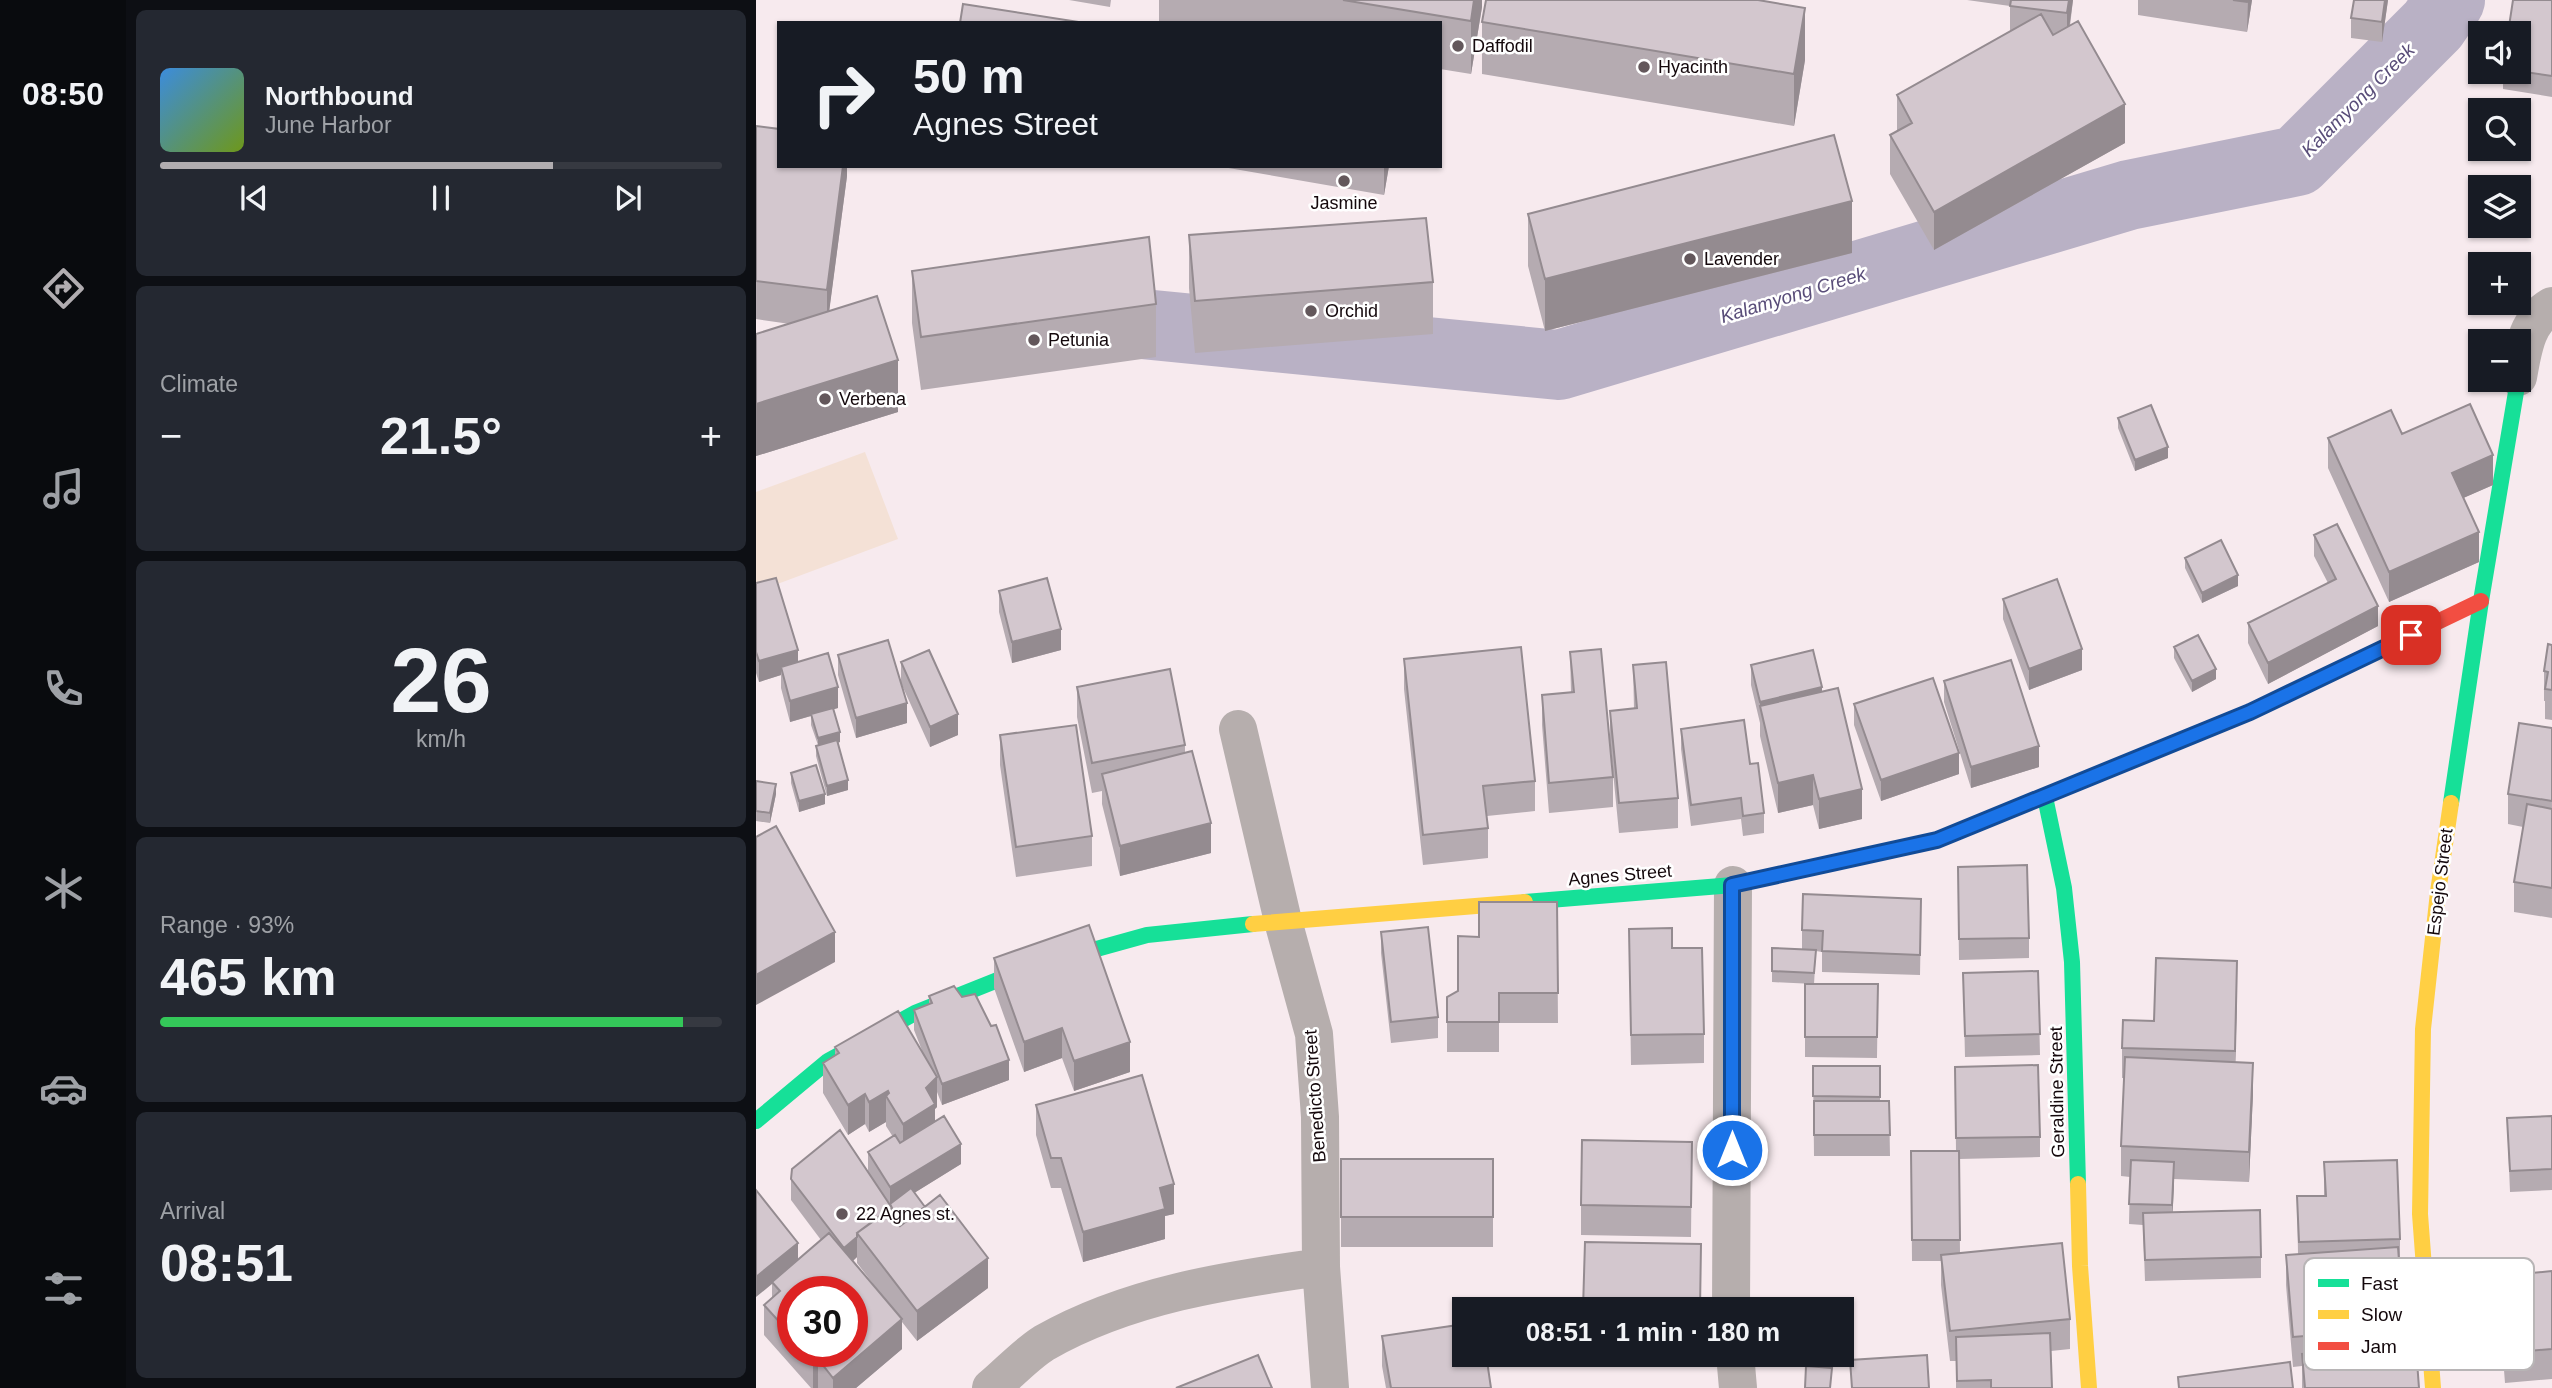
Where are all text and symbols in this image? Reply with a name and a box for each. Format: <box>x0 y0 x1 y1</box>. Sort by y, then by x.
map controls <box>2468 21 2531 392</box>
button: sound <box>2468 21 2531 84</box>
place label: Daffodil <box>1472 36 1533 56</box>
marker: Daffodil <box>1450 38 1466 54</box>
water label: Kalamyong Creek <box>2297 38 2420 161</box>
icon: right <box>798 49 889 140</box>
text: 50 m <box>913 49 1025 103</box>
place label: Hyacinth <box>1658 57 1728 77</box>
marker: Hyacinth <box>1636 59 1652 75</box>
text: 08:50 <box>22 76 104 112</box>
text: Northbound <box>265 81 414 111</box>
button: search <box>2468 98 2531 161</box>
text: Agnes Street <box>913 106 1098 142</box>
text: June Harbor <box>265 112 392 138</box>
marker: Jasmine <box>1336 173 1352 189</box>
button: layers <box>2468 175 2531 238</box>
icon: previous <box>235 179 273 217</box>
icon: pause <box>422 179 460 217</box>
icon: next <box>609 179 647 217</box>
place label: Jasmine <box>1310 193 1378 213</box>
place label: Lavender <box>1704 249 1779 269</box>
marker: Lavender <box>1682 251 1698 267</box>
button: + <box>2468 252 2531 315</box>
water label: Kalamyong Creek <box>1718 262 1870 327</box>
icon: directions <box>39 264 88 313</box>
place label: Orchid <box>1325 301 1378 321</box>
marker: Orchid <box>1303 303 1319 319</box>
button: − <box>2468 329 2531 392</box>
place label: Petunia <box>1048 330 1110 350</box>
marker: Petunia <box>1026 332 1042 348</box>
text: Climate <box>160 371 238 397</box>
place label: Verbena <box>839 389 907 409</box>
marker: Verbena <box>817 391 833 407</box>
text: 21.5° <box>380 407 502 465</box>
text: − <box>160 415 182 457</box>
text: + <box>700 415 722 457</box>
icon: music <box>39 464 88 513</box>
pin <box>2381 605 2441 665</box>
icon: arrive <box>2392 616 2430 654</box>
text: 26 <box>390 630 492 731</box>
icon: phone <box>39 664 88 713</box>
text: km/h <box>416 726 466 752</box>
street label: Espejo Street <box>2423 827 2457 937</box>
street label: Agnes Street <box>1567 861 1673 889</box>
icon: climate <box>39 864 88 913</box>
text: Range · 93% <box>160 912 294 938</box>
text: 465 km <box>160 948 336 1006</box>
street label: Geraldine Street <box>2046 1026 2068 1158</box>
street label: Benedicto Street <box>1300 1029 1330 1163</box>
icon: car <box>39 1064 88 1113</box>
position arrow <box>1695 1113 1769 1187</box>
text: Arrival <box>160 1198 225 1224</box>
place label: 22 Agnes st. <box>856 1204 955 1224</box>
marker: 22 Agnes st. <box>834 1206 850 1222</box>
text: 08:51 <box>160 1234 293 1292</box>
legend <box>2304 1258 2534 1370</box>
icon: filters <box>39 1264 88 1313</box>
text: Fast <box>2361 1273 2399 1294</box>
speed limit sign: 30 <box>777 1276 868 1367</box>
text: Slow <box>2361 1304 2402 1325</box>
text: 08:51 · 1 min · 180 m <box>1526 1317 1780 1347</box>
text: Jam <box>2361 1336 2397 1357</box>

